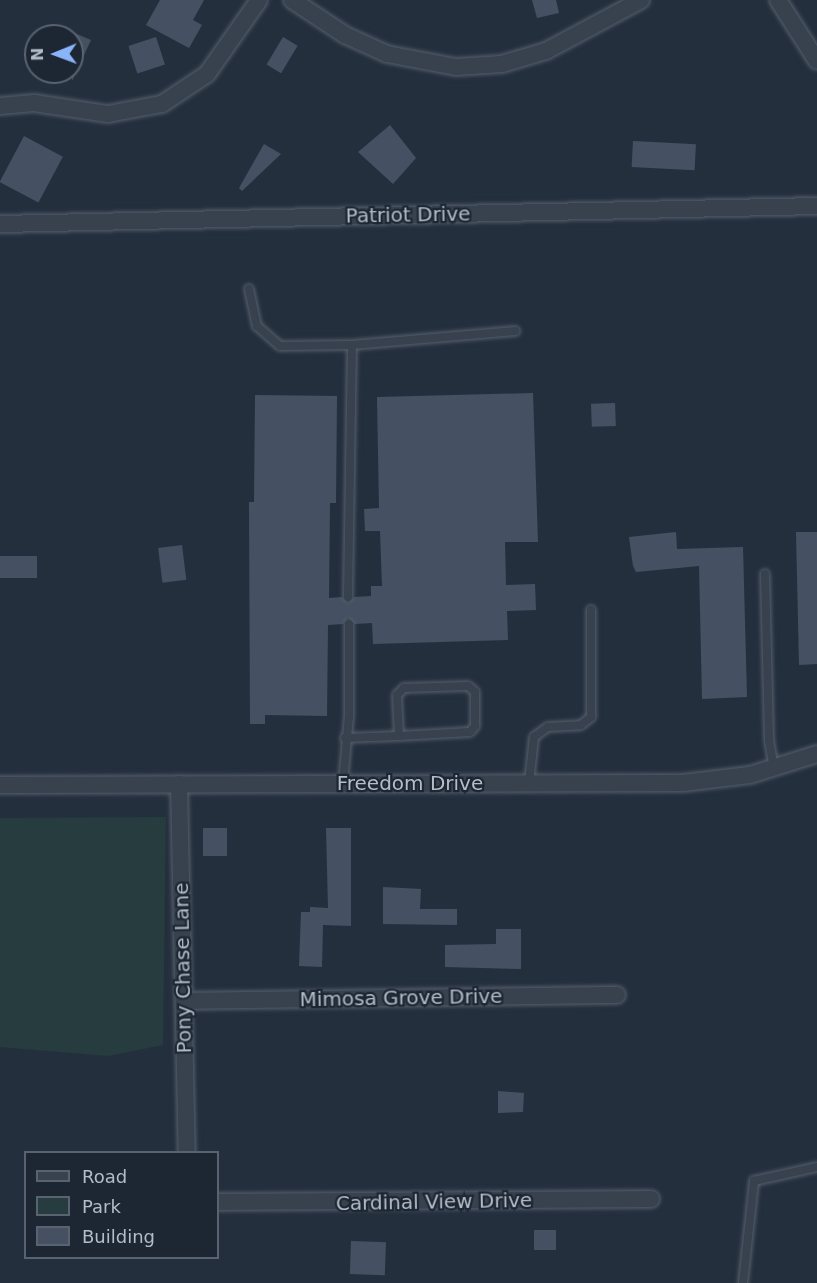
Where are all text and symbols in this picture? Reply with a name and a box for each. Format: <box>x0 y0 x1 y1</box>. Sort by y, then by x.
north arrow <box>24 24 84 84</box>
text: N <box>28 47 47 61</box>
street label: Patriot Drive <box>345 202 471 228</box>
street label: Freedom Drive <box>337 771 483 795</box>
street label: Pony Chase Lane <box>170 882 196 1054</box>
street label: Mimosa Grove Drive <box>299 984 503 1012</box>
legend <box>24 1151 219 1259</box>
text: Road <box>82 1166 127 1187</box>
street label: Cardinal View Drive <box>336 1188 532 1216</box>
text: Park <box>82 1196 121 1217</box>
text: Building <box>82 1226 155 1247</box>

